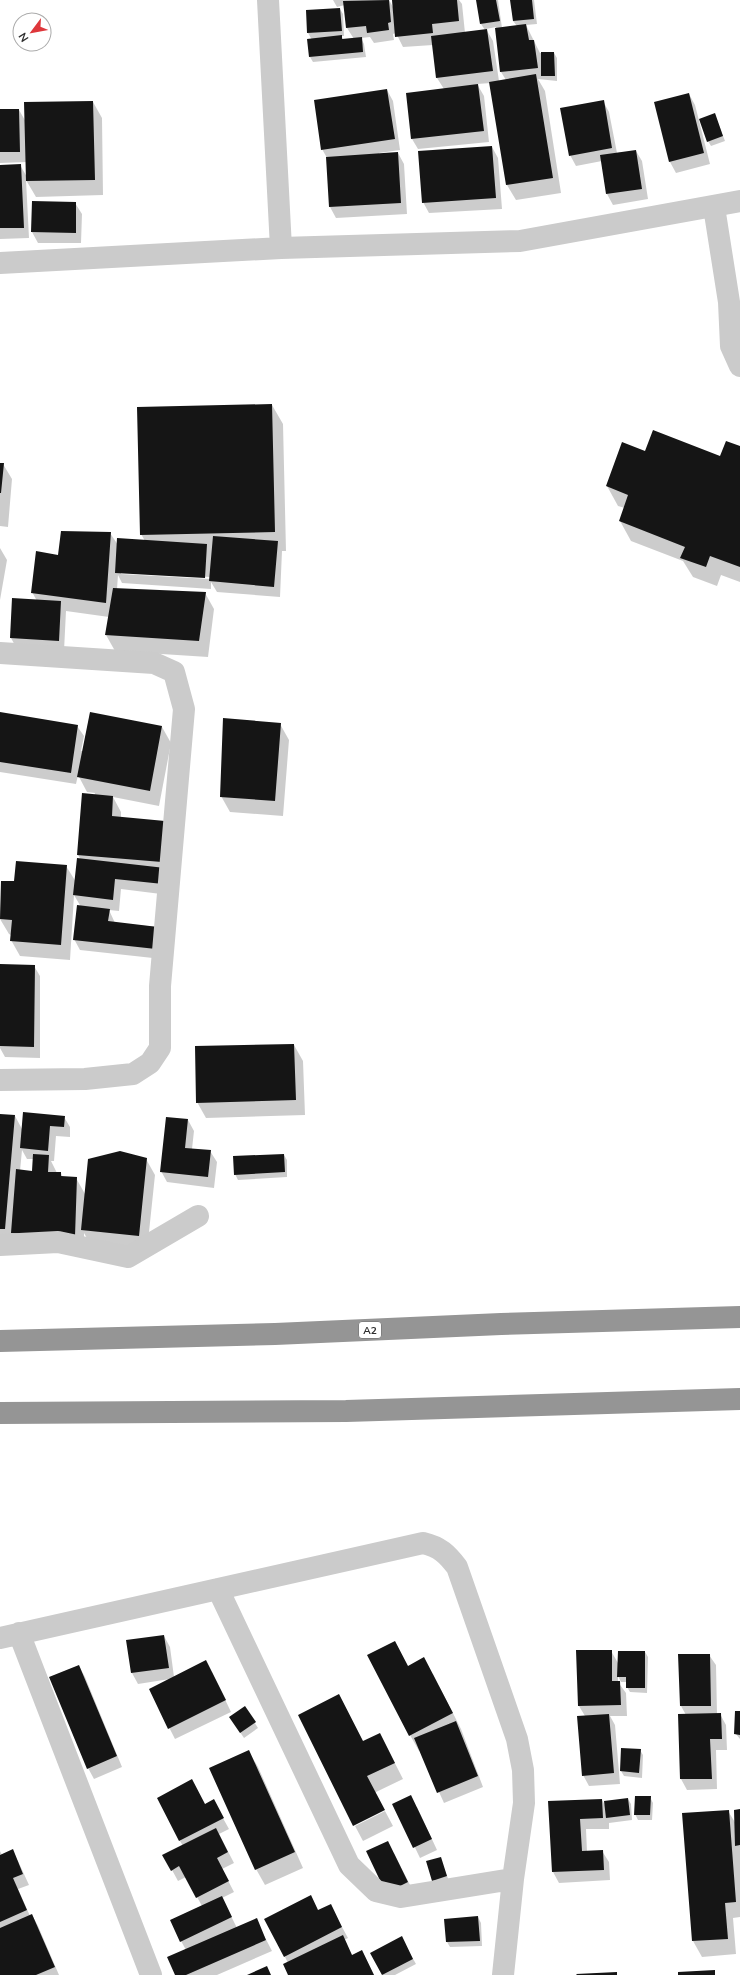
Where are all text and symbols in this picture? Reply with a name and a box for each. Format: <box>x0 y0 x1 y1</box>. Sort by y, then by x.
north arrow <box>12 12 52 52</box>
text: N <box>15 30 32 45</box>
road number: A2 <box>359 1322 381 1338</box>

